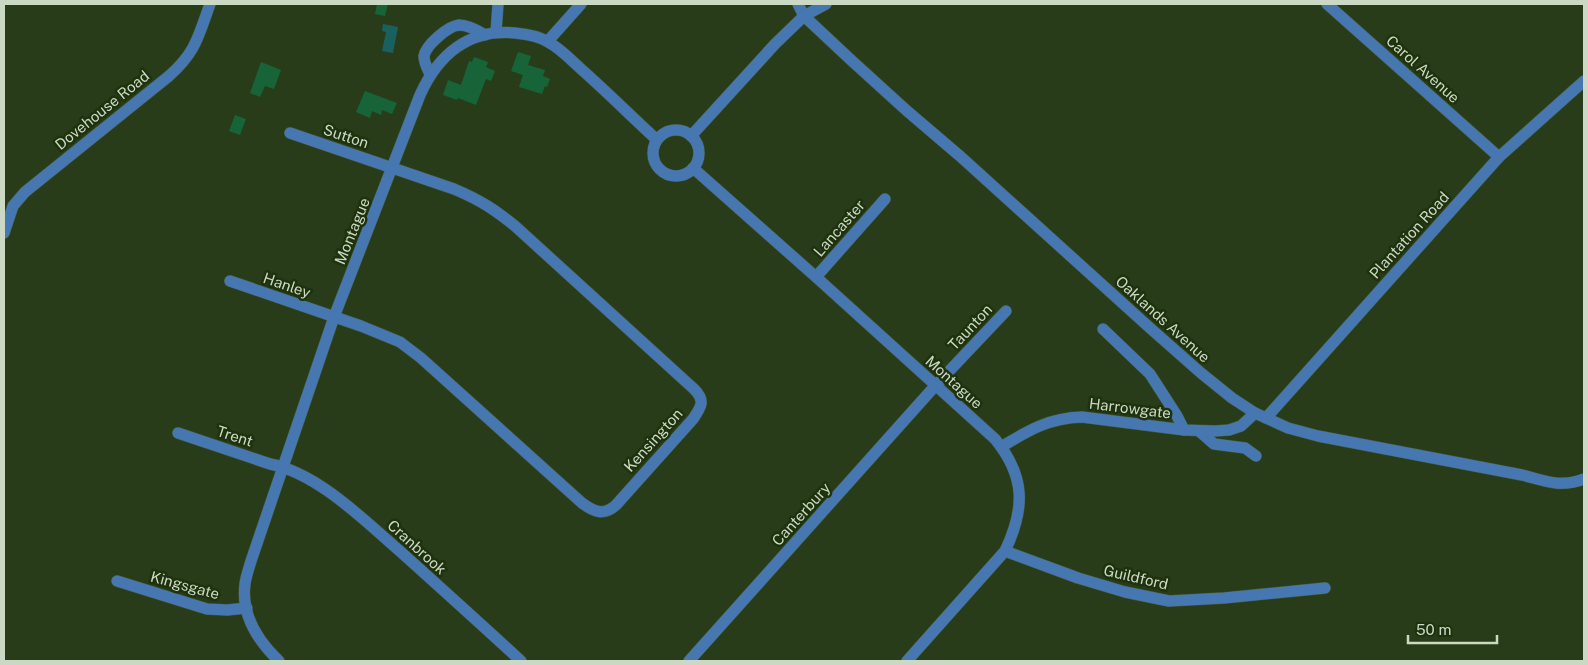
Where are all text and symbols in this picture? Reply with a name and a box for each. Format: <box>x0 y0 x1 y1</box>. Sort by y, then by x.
street label: Carol Avenue <box>1383 32 1463 106</box>
street label: Dovehouse Road <box>52 67 152 153</box>
street label: Sutton <box>321 121 371 151</box>
street label: Plantation Road <box>1366 188 1452 282</box>
street label: Montague <box>331 195 373 267</box>
street label: Lancaster <box>810 196 868 260</box>
street label: Hanley <box>261 269 313 301</box>
street label: Oaklands Avenue <box>1112 272 1214 366</box>
street label: Taunton <box>945 301 995 353</box>
street label: Montague <box>922 352 986 412</box>
street label: Harrowgate <box>1088 395 1172 421</box>
street label: Kensington <box>620 405 686 475</box>
street label: Trent <box>215 422 255 450</box>
street label: Canterbury <box>768 479 834 549</box>
street label: Cranbrook <box>384 516 450 578</box>
street label: Guildford <box>1102 561 1170 593</box>
street label: Kingsgate <box>149 568 221 602</box>
scale bar <box>1408 612 1497 644</box>
text: 50 m <box>1416 621 1451 638</box>

